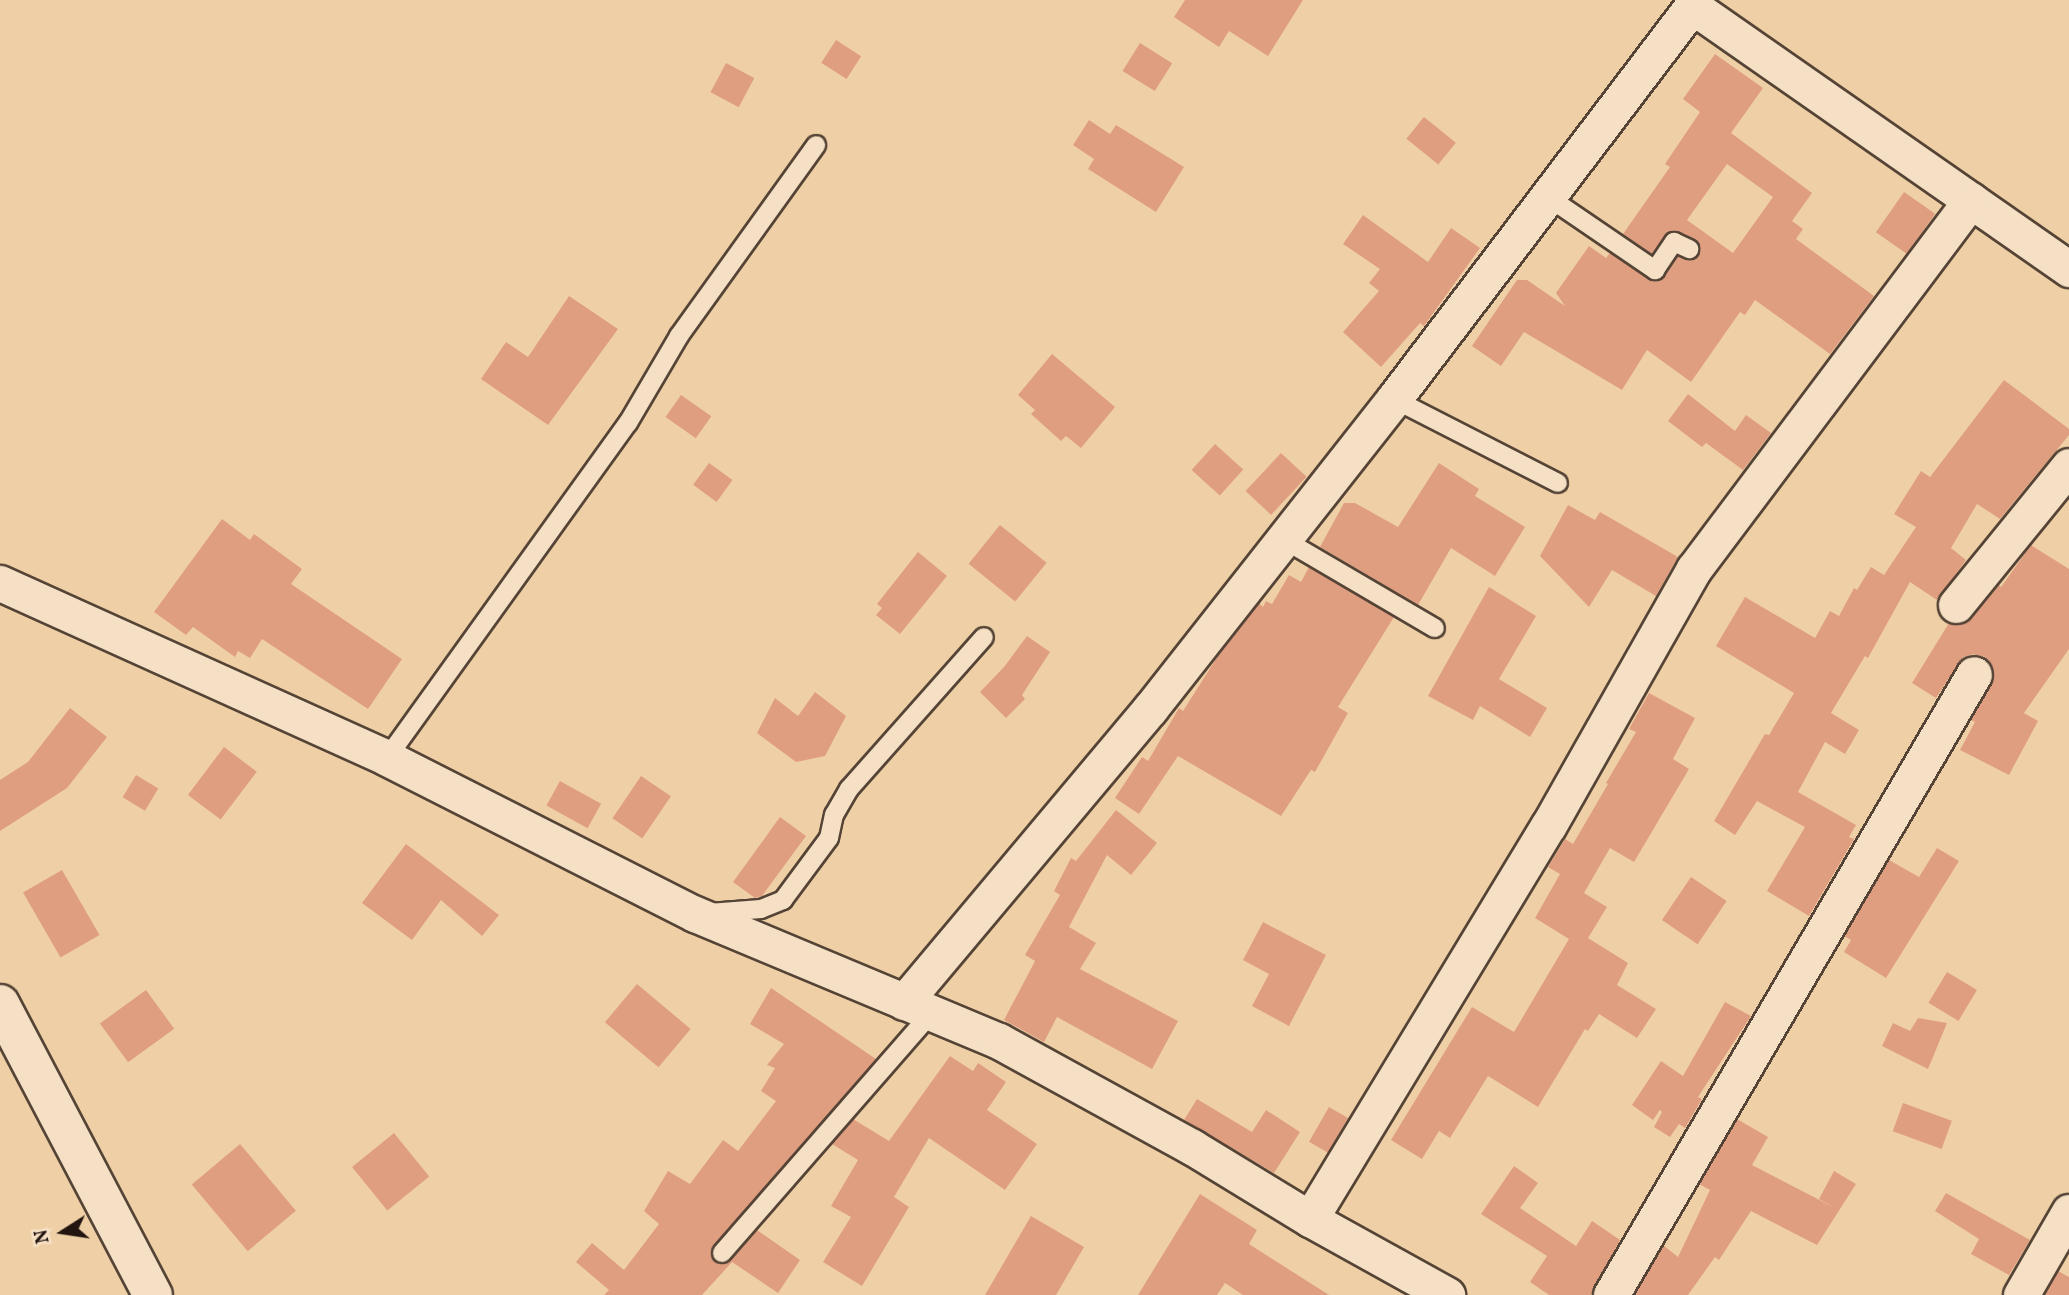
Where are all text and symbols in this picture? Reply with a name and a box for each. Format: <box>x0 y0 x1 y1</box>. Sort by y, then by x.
north arrow <box>28 1197 98 1267</box>
text: N <box>28 1227 57 1246</box>

